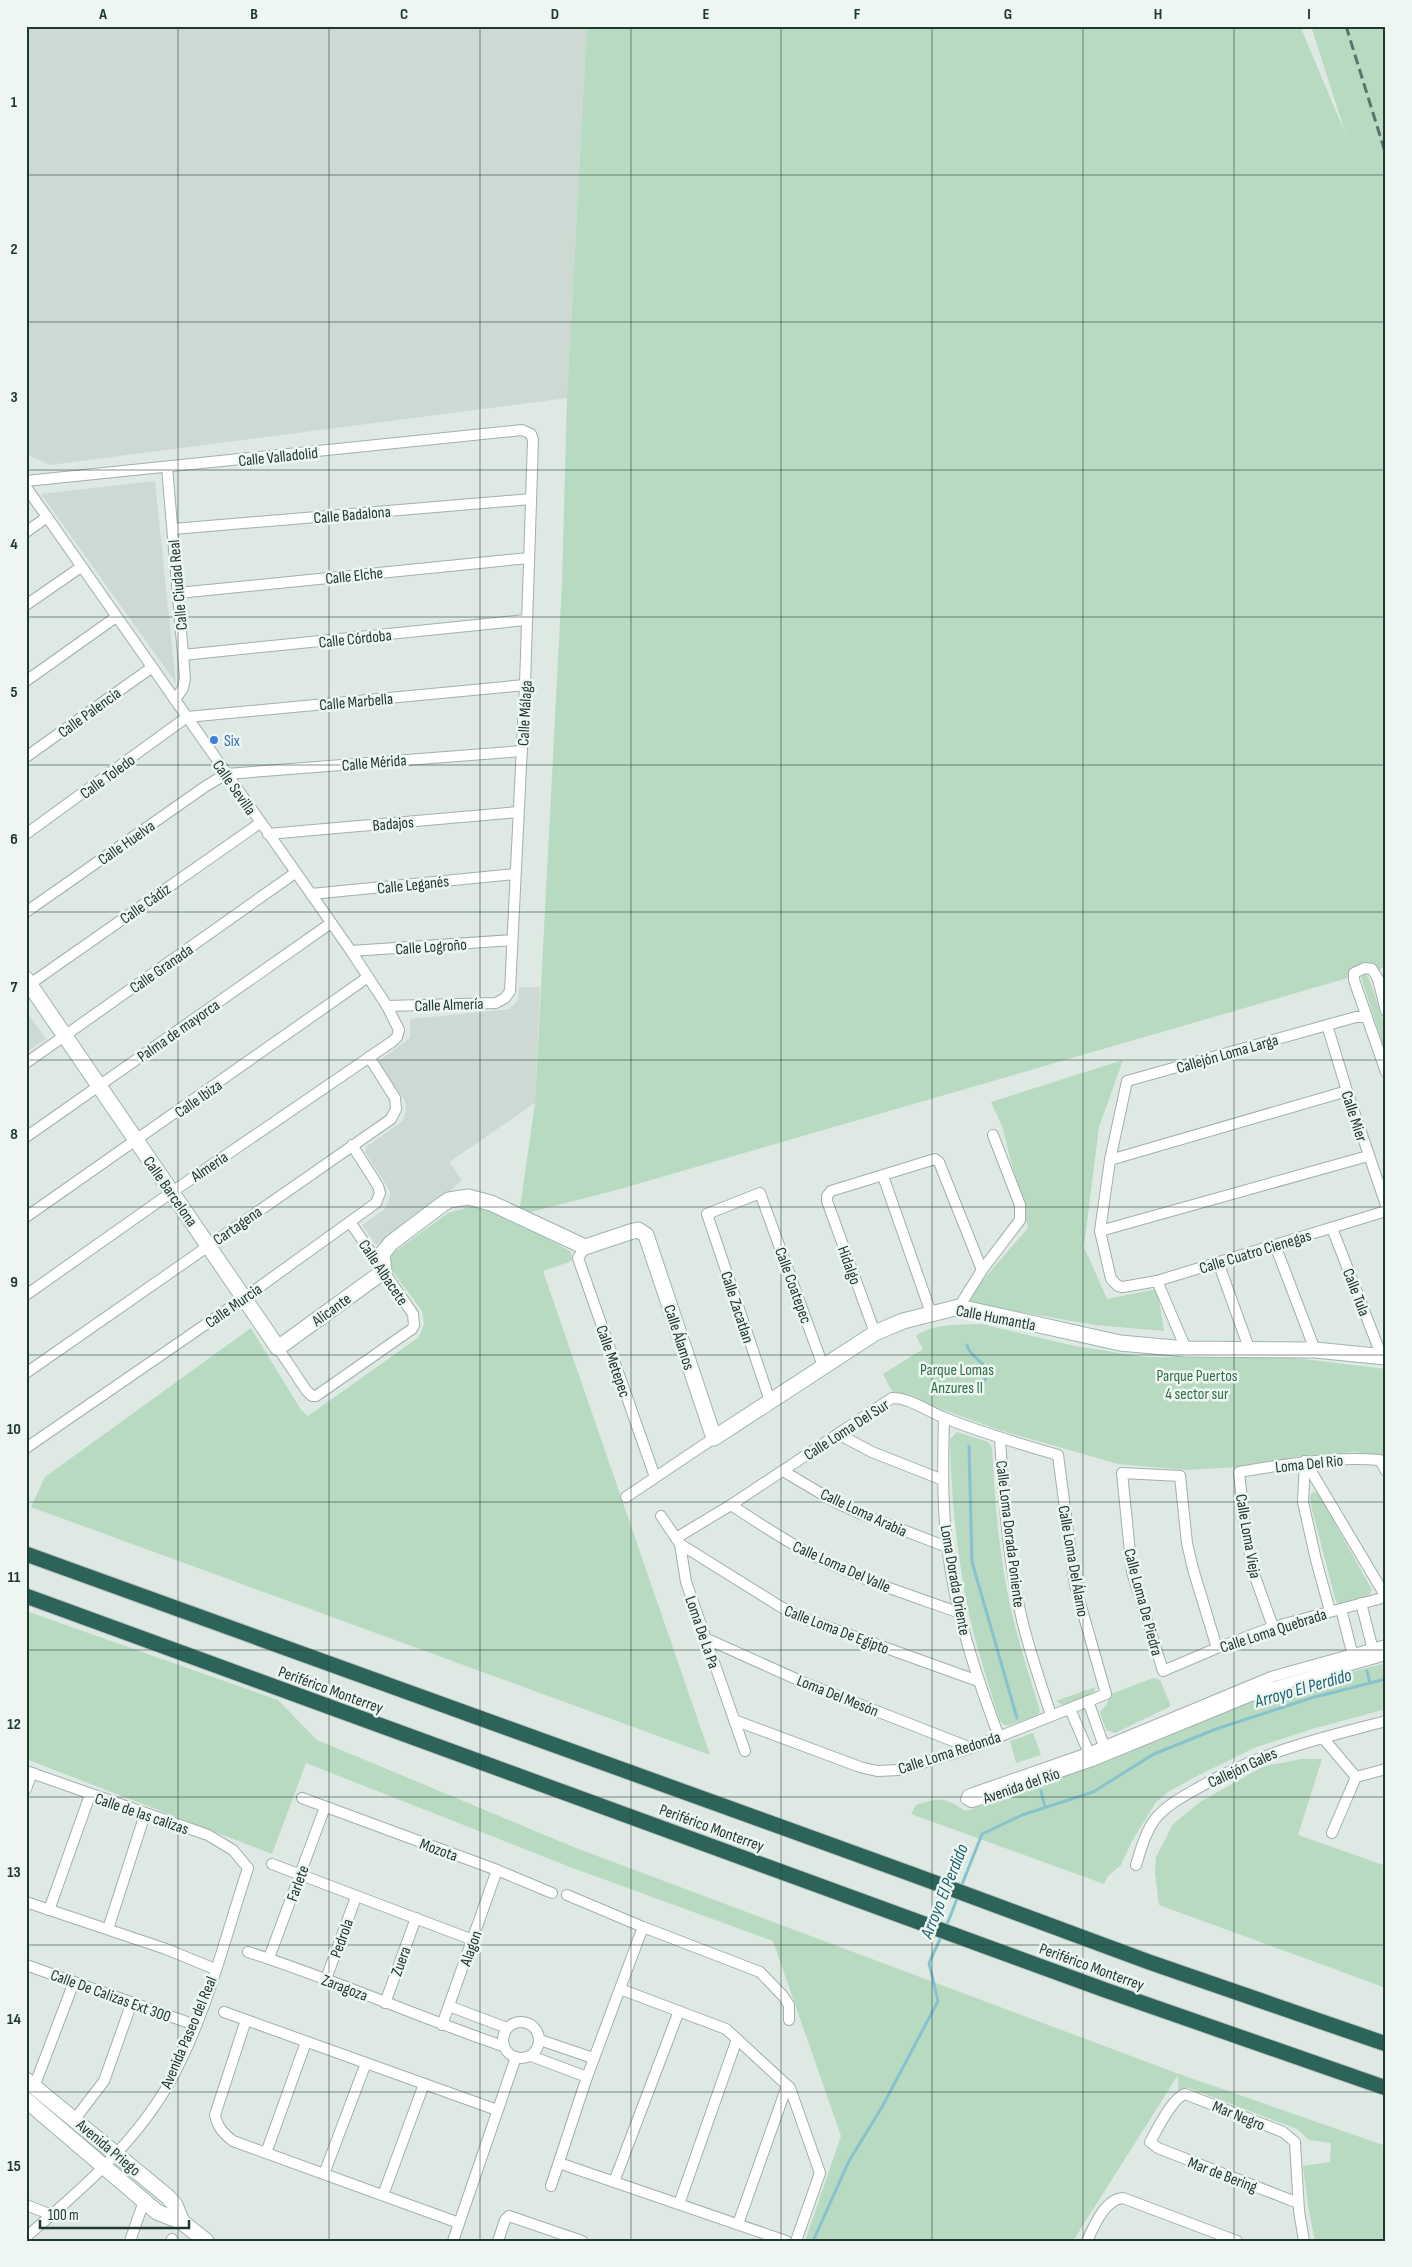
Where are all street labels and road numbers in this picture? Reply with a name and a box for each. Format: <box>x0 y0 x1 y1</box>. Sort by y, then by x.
street label: Calle Valladolid <box>237 444 319 471</box>
street label: Calle Badalona <box>313 503 391 528</box>
street label: Calle Ciudad Real <box>165 539 192 631</box>
street label: Calle Elche <box>324 564 384 589</box>
street label: Calle Córdoba <box>318 626 393 653</box>
street label: Calle Málaga <box>514 680 537 746</box>
street label: Calle Palencia <box>55 684 125 742</box>
street label: Calle Marbella <box>318 690 394 715</box>
street label: Calle Toledo <box>77 751 139 804</box>
street label: Calle Mérida <box>341 751 407 776</box>
street label: Calle Sevilla <box>208 757 260 819</box>
street label: Badajos <box>372 813 415 836</box>
street label: Calle Huelva <box>95 817 159 870</box>
street label: Calle Leganés <box>376 872 450 899</box>
street label: Calle Cádiz <box>117 880 175 929</box>
street label: Calle Logroño <box>395 936 468 959</box>
street label: Calle Granada <box>127 941 197 998</box>
street label: Calle Almería <box>414 995 484 1016</box>
street label: Palma de mayorca <box>134 996 224 1067</box>
street label: Callejón Loma Larga <box>1174 1031 1280 1078</box>
street label: Calle Ibiza <box>172 1076 226 1122</box>
street label: Calle Mier <box>1336 1089 1371 1145</box>
street label: Almeria <box>187 1148 232 1187</box>
street label: Calle Barcelona <box>139 1153 201 1231</box>
street label: Cartagena <box>210 1203 266 1250</box>
street label: Calle Cuatro Cienegas <box>1197 1226 1314 1278</box>
street label: Calle Albacete <box>354 1236 412 1309</box>
street label: Hidalgo <box>833 1244 864 1287</box>
street label: Calle Coatepec <box>770 1245 815 1326</box>
street label: Calle Tula <box>1338 1266 1373 1319</box>
street label: Calle Zacatlan <box>716 1269 757 1346</box>
street label: Calle Murcia <box>202 1280 266 1333</box>
street label: Alicante <box>308 1290 355 1331</box>
street label: Calle Humantla <box>954 1301 1037 1336</box>
street label: Calle Álamos <box>659 1302 698 1373</box>
street label: Calle Metepec <box>591 1323 634 1400</box>
street label: Calle Loma Del Sur <box>801 1395 893 1465</box>
street label: Loma Del Rio <box>1274 1451 1344 1478</box>
street label: Calle Loma Dorada Poniente <box>991 1460 1028 1609</box>
street label: Calle Loma Arabia <box>817 1485 910 1542</box>
street label: Calle Loma Vieja <box>1231 1492 1264 1580</box>
street label: Calle Loma Del Álamo <box>1053 1504 1092 1618</box>
street label: Loma Dorada Oriente <box>935 1524 974 1637</box>
street label: Calle Loma Del Valle <box>790 1537 893 1597</box>
street label: Calle Loma De Piedra <box>1119 1547 1166 1658</box>
street label: Loma De La Pa <box>680 1594 723 1671</box>
street label: Calle Loma De Egipto <box>781 1602 892 1659</box>
street label: Calle Loma Quebrada <box>1218 1605 1329 1658</box>
street label: Periférico Monterrey <box>275 1663 386 1718</box>
street label: Loma Del Mesón <box>794 1671 881 1721</box>
street label: Calle Loma Redonda <box>896 1728 1003 1779</box>
street label: Callejón Gales <box>1205 1744 1280 1793</box>
street label: Avenida del Río <box>980 1764 1062 1809</box>
street label: Calle de las calizas <box>92 1789 191 1839</box>
street label: Periférico Monterrey <box>656 1801 767 1856</box>
street label: Mozota <box>417 1835 460 1866</box>
street label: Farlete <box>283 1863 314 1904</box>
street label: Pedrola <box>327 1916 358 1961</box>
street label: Alagon <box>456 1928 486 1970</box>
street label: Periférico Monterrey <box>1036 1940 1147 1995</box>
street label: Zuera <box>387 1944 415 1979</box>
street label: Calle De Calizas Ext 300 <box>48 1966 173 2027</box>
street label: Zaragoza <box>319 1971 370 2006</box>
street label: Avenida Paseo del Real <box>157 1974 222 2092</box>
street label: Mar Negro <box>1209 2097 1267 2135</box>
street label: Avenida Priego <box>71 2115 144 2181</box>
street label: Mar de Bering <box>1185 2153 1260 2197</box>

